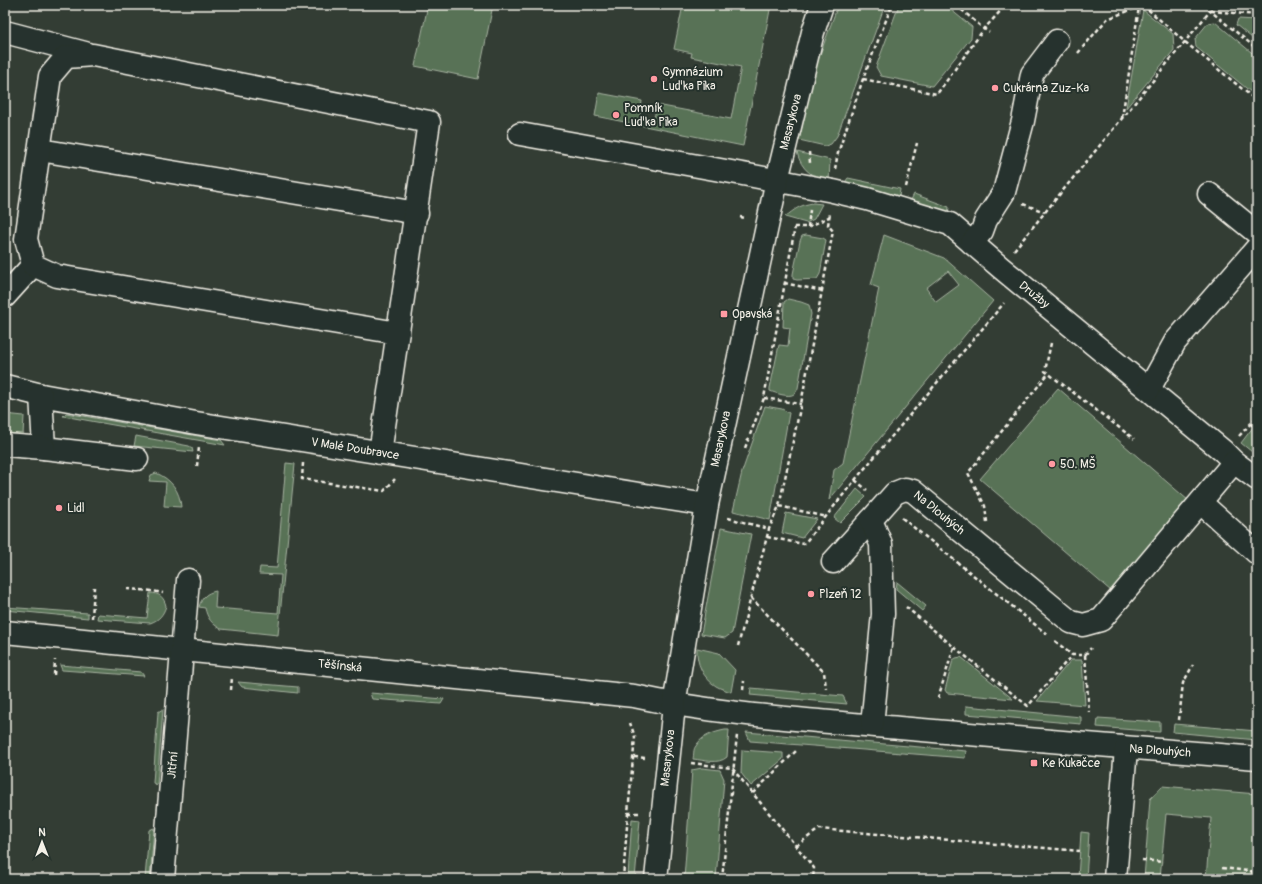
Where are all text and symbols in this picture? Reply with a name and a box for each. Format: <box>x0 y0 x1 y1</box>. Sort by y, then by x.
place label: Gymnázium Luďka Pika <box>662 65 723 94</box>
marker: Gymnázium Luďka Pika <box>649 74 659 84</box>
place label: Cukrárna Zuz-Ka <box>1003 81 1089 96</box>
marker: Cukrárna Zuz-Ka <box>990 83 1000 93</box>
street label: Masarykova <box>777 92 805 151</box>
place label: Pomník Luďka Pika <box>624 101 678 130</box>
marker: Pomník Luďka Pika <box>611 110 621 120</box>
street label: Družby <box>1016 278 1052 312</box>
place label: Opavská <box>732 307 773 322</box>
marker: Opavská <box>719 309 729 319</box>
street label: Masarykova <box>708 409 734 468</box>
street label: V Malé Doubravce <box>310 435 400 463</box>
place label: 50. MŠ <box>1060 456 1096 472</box>
marker: 50. MŠ <box>1047 459 1057 469</box>
street label: Na Dlouhých <box>910 488 968 538</box>
place label: Lidl <box>67 501 85 516</box>
marker: Lidl <box>54 503 64 513</box>
place label: Plzeň 12 <box>819 587 862 602</box>
marker: Plzeň 12 <box>806 589 816 599</box>
street label: Těšínská <box>317 656 363 676</box>
street label: Masarykova <box>658 728 678 787</box>
street label: Na Dlouhých <box>1129 741 1192 761</box>
street label: Jitřní <box>164 751 182 779</box>
place label: Ke Kukačce <box>1042 756 1100 771</box>
marker: Ke Kukačce <box>1029 758 1039 768</box>
north arrow <box>22 822 62 862</box>
text: N <box>38 826 46 839</box>

